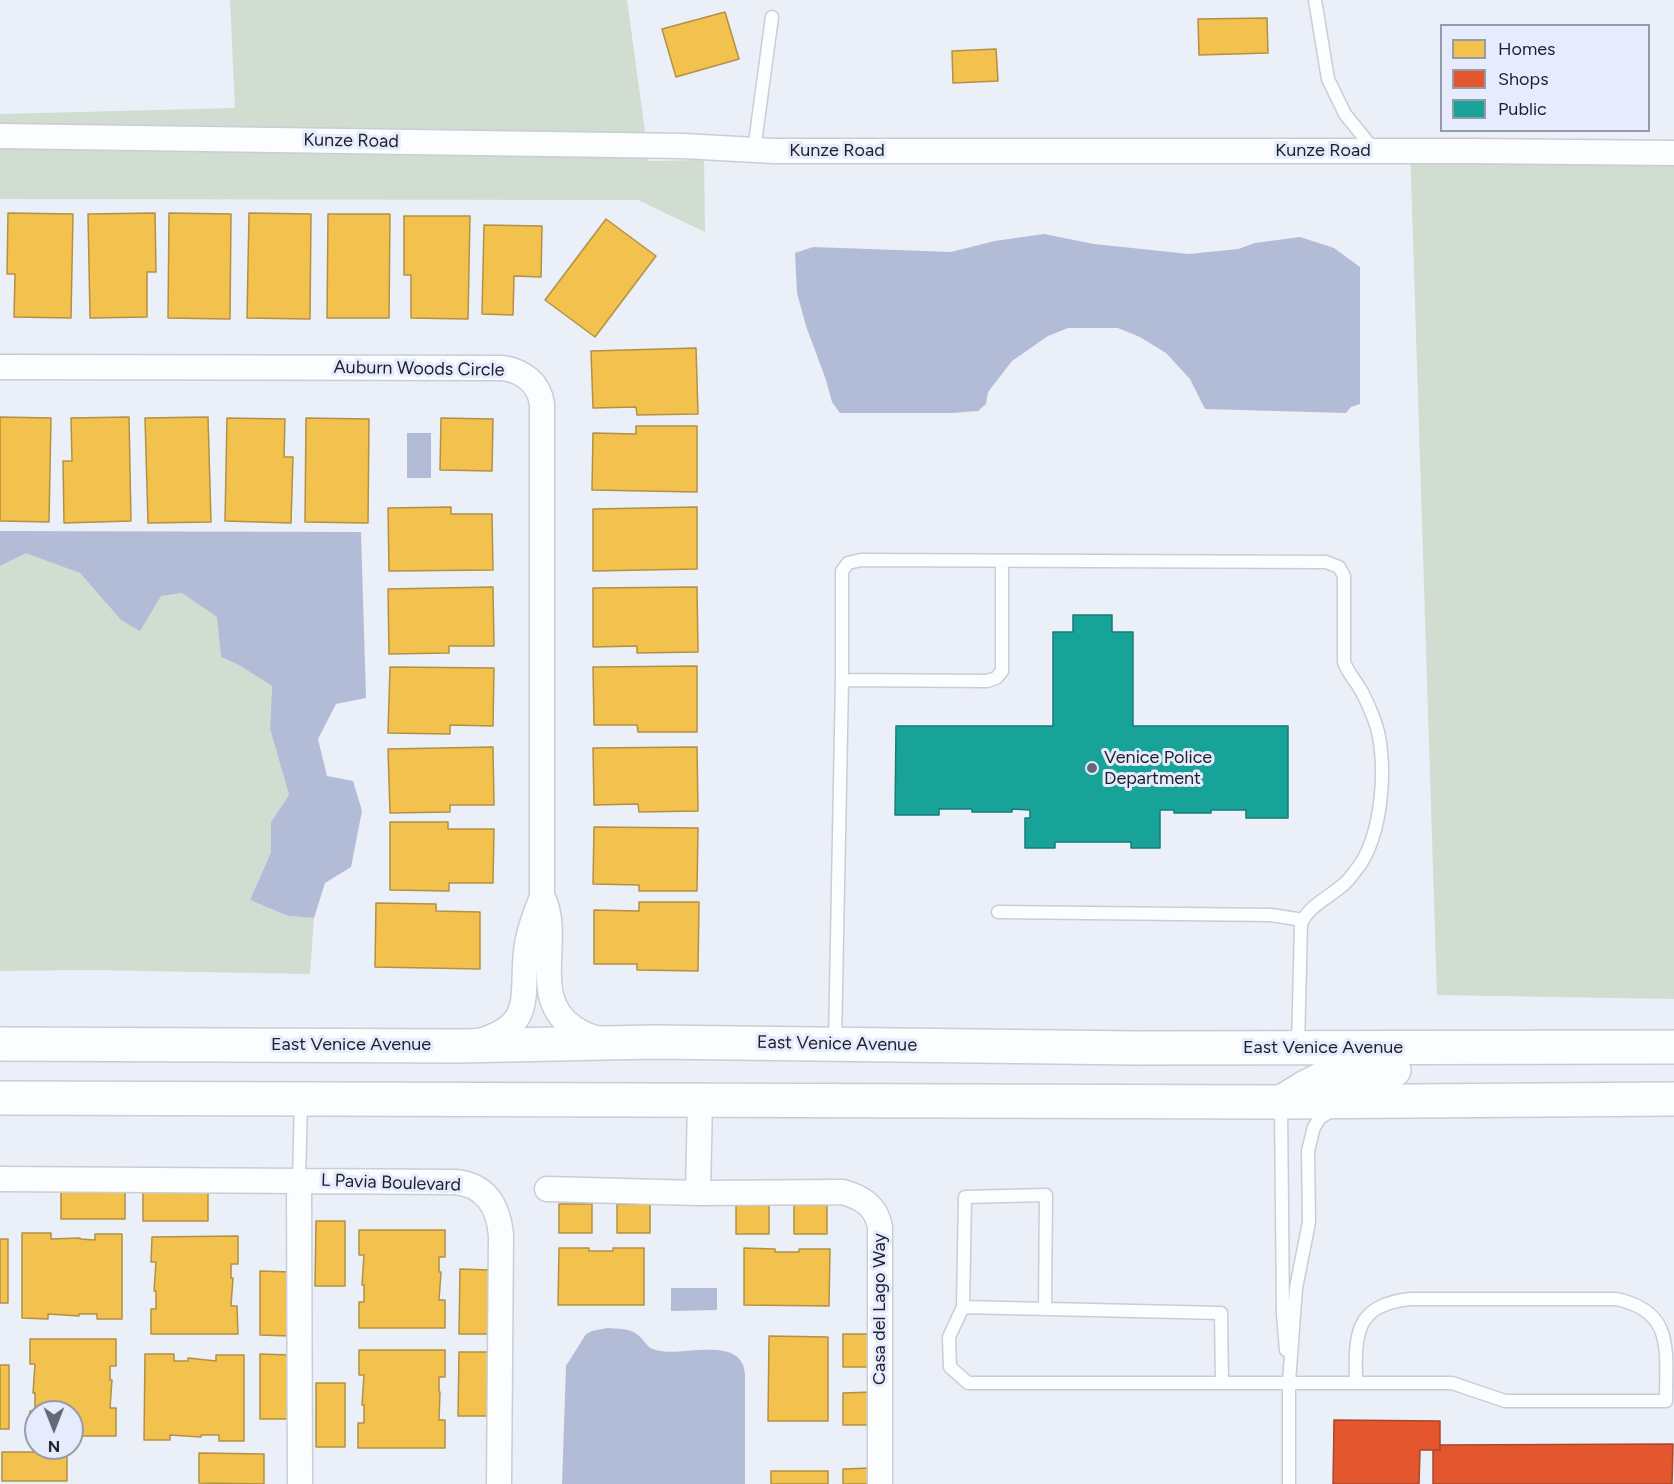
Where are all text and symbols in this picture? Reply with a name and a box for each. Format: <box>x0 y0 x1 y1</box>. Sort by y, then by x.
legend <box>1440 24 1650 132</box>
text: Homes <box>1498 38 1556 60</box>
text: Shops <box>1498 68 1549 90</box>
text: Public <box>1498 98 1547 120</box>
street label: Kunze Road <box>303 129 399 153</box>
street label: Kunze Road <box>789 140 885 162</box>
street label: Kunze Road <box>1275 140 1371 162</box>
street label: Auburn Woods Circle <box>333 357 505 381</box>
place label: Venice Police Department <box>1104 747 1212 789</box>
marker: Venice Police Department <box>1085 761 1099 775</box>
street label: East Venice Avenue <box>757 1032 917 1056</box>
street label: East Venice Avenue <box>271 1034 431 1056</box>
street label: East Venice Avenue <box>1243 1037 1403 1059</box>
street label: L Pavia Boulevard <box>321 1170 461 1196</box>
street label: Casa del Lago Way <box>869 1233 891 1385</box>
north arrow <box>24 1400 84 1460</box>
text: N <box>48 1437 60 1456</box>

